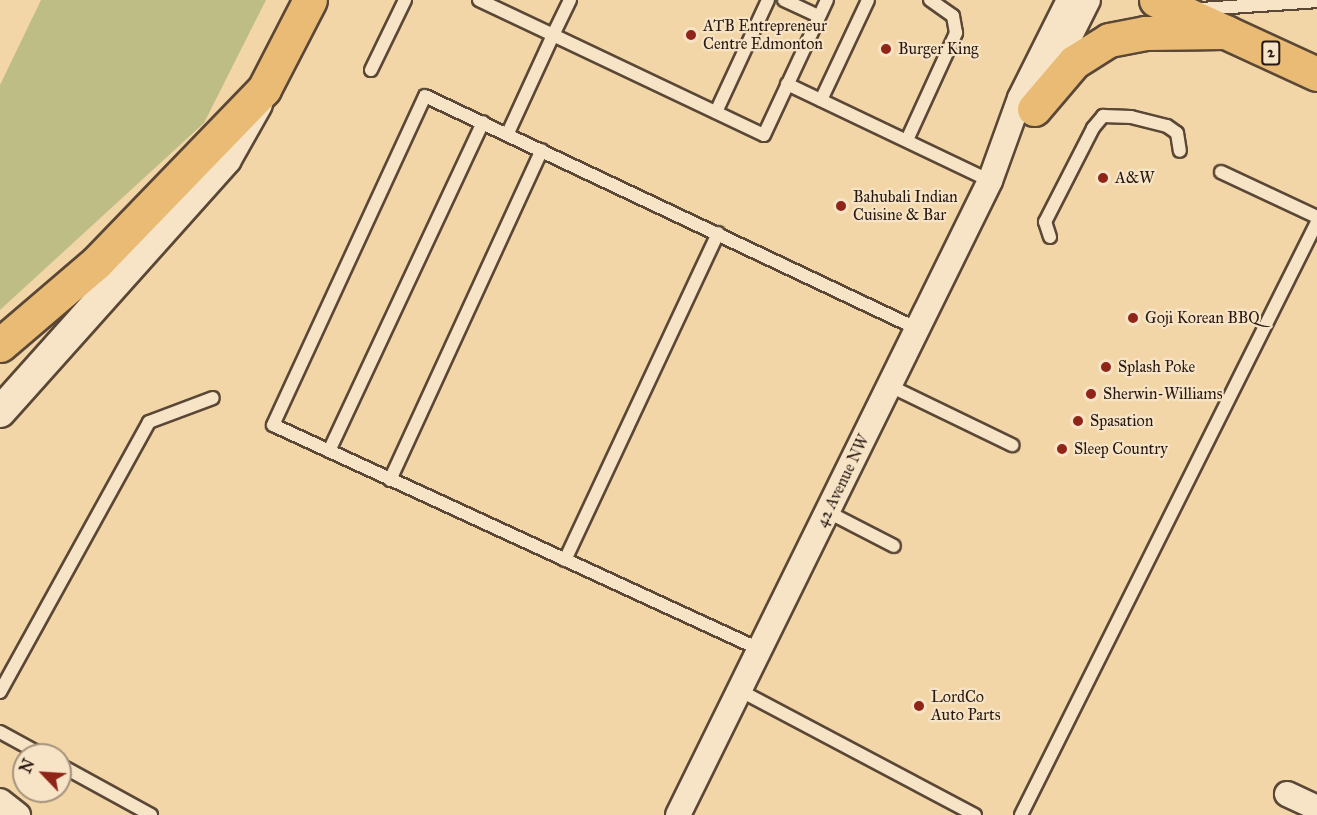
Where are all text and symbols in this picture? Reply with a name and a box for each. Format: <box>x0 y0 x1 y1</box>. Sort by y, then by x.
place label: ATB Entrepreneur Centre Edmonton <box>703 16 827 54</box>
marker: ATB Entrepreneur Centre Edmonton <box>684 28 698 42</box>
place label: Burger King <box>898 39 979 59</box>
road number: 2 <box>1260 41 1282 65</box>
marker: Burger King <box>879 42 893 56</box>
place label: A&W <box>1115 168 1155 188</box>
marker: A&W <box>1096 171 1110 185</box>
place label: Bahubali Indian Cuisine & Bar <box>853 187 958 225</box>
marker: Bahubali Indian Cuisine & Bar <box>834 199 848 213</box>
place label: Goji Korean BBQ <box>1145 308 1260 328</box>
marker: Goji Korean BBQ <box>1126 311 1140 325</box>
place label: Splash Poke <box>1118 357 1195 377</box>
marker: Splash Poke <box>1099 360 1113 374</box>
place label: Sherwin-Williams <box>1103 384 1223 404</box>
marker: Sherwin-Williams <box>1084 387 1098 401</box>
place label: Spasation <box>1090 411 1153 431</box>
marker: Spasation <box>1071 414 1085 428</box>
street label: 42 Avenue NW <box>812 432 874 530</box>
place label: Sleep Country <box>1074 439 1168 459</box>
marker: Sleep Country <box>1055 442 1069 456</box>
place label: LordCo Auto Parts <box>931 687 1001 725</box>
marker: LordCo Auto Parts <box>912 699 926 713</box>
north arrow <box>12 743 72 803</box>
text: N <box>16 756 39 776</box>

